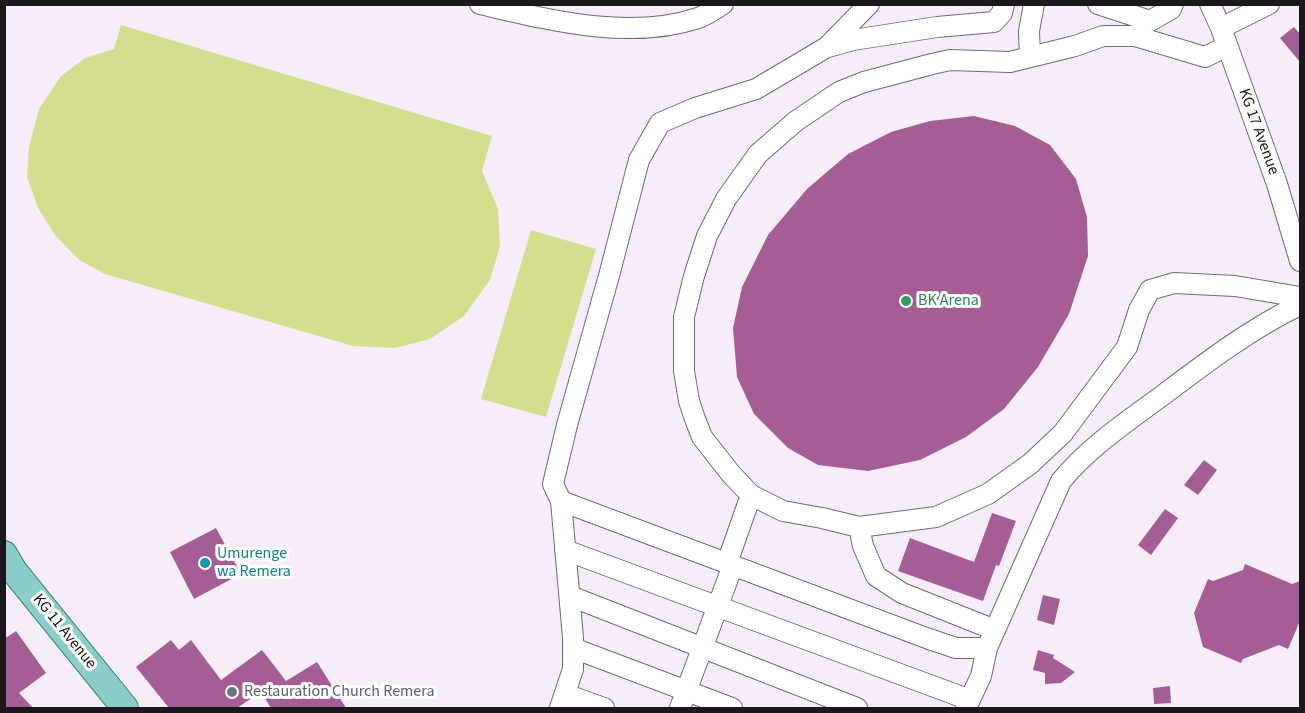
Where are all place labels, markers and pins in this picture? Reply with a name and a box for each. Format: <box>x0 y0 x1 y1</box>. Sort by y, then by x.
place label: BK Arena <box>918 291 979 311</box>
marker: BK Arena <box>899 294 913 308</box>
place label: Umurenge wa Remera <box>217 544 291 582</box>
marker: Umurenge wa Remera <box>198 556 212 570</box>
place label: Restauration Church Remera <box>244 682 435 702</box>
marker: Restauration Church Remera <box>225 685 239 699</box>

